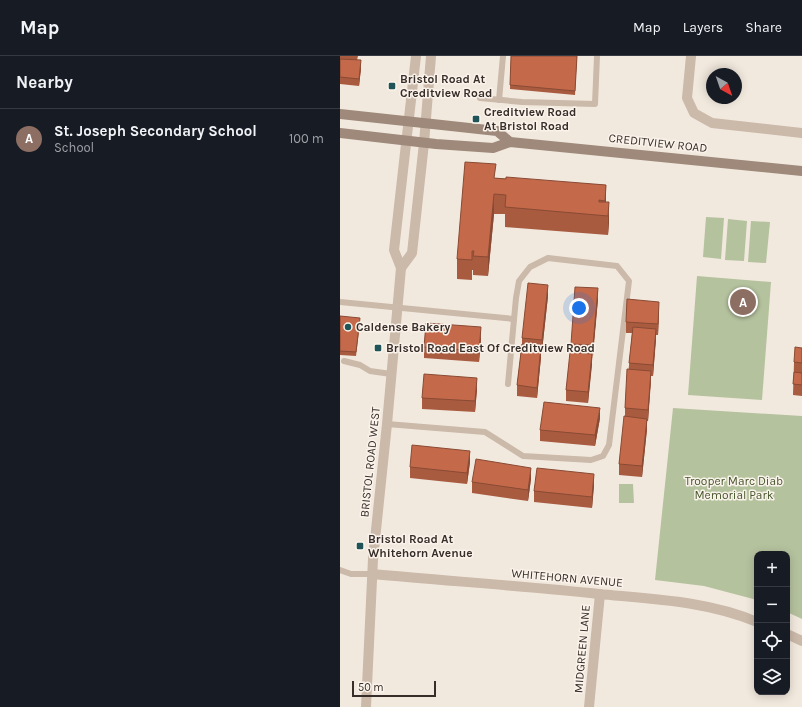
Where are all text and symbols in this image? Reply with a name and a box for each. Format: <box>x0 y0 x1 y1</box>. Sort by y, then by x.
text: Map <box>20 17 59 39</box>
text: Map <box>633 19 661 36</box>
text: Layers <box>683 19 723 36</box>
text: Share <box>745 19 782 36</box>
north arrow <box>706 68 742 104</box>
text: Nearby <box>16 72 73 92</box>
place label: Bristol Road At Creditview Road <box>400 72 492 100</box>
marker: Bristol Road At Creditview Road <box>387 81 397 91</box>
place label: Creditview Road At Bristol Road <box>484 105 576 133</box>
marker: Creditview Road At Bristol Road <box>471 114 481 124</box>
text: St. Joseph Secondary School <box>54 122 257 140</box>
text: A <box>25 131 33 146</box>
text: 100 m <box>289 131 324 146</box>
street label: CREDITVIEW ROAD <box>608 131 708 155</box>
text: School <box>54 140 94 155</box>
pin: A <box>730 287 756 317</box>
your location <box>569 298 589 318</box>
place label: Caldense Bakery <box>356 320 450 334</box>
marker: Caldense Bakery <box>343 322 353 332</box>
place label: Bristol Road East Of Creditview Road <box>386 341 595 355</box>
marker: Bristol Road East Of Creditview Road <box>373 343 383 353</box>
street label: BRISTOL ROAD WEST <box>357 406 383 518</box>
park label: Trooper Marc Diab Memorial Park <box>685 474 783 502</box>
place label: Bristol Road At Whitehorn Avenue <box>368 532 473 560</box>
marker: Bristol Road At Whitehorn Avenue <box>355 541 365 551</box>
map controls <box>754 551 790 695</box>
button: + <box>754 551 790 587</box>
street label: WHITEHORN AVENUE <box>511 566 623 590</box>
button: − <box>754 587 790 623</box>
street label: MIDGREEN LANE <box>571 604 593 694</box>
button: locate <box>754 623 790 659</box>
button: layers <box>754 659 790 695</box>
scale bar <box>352 679 436 698</box>
text: 50 m <box>358 681 384 694</box>

